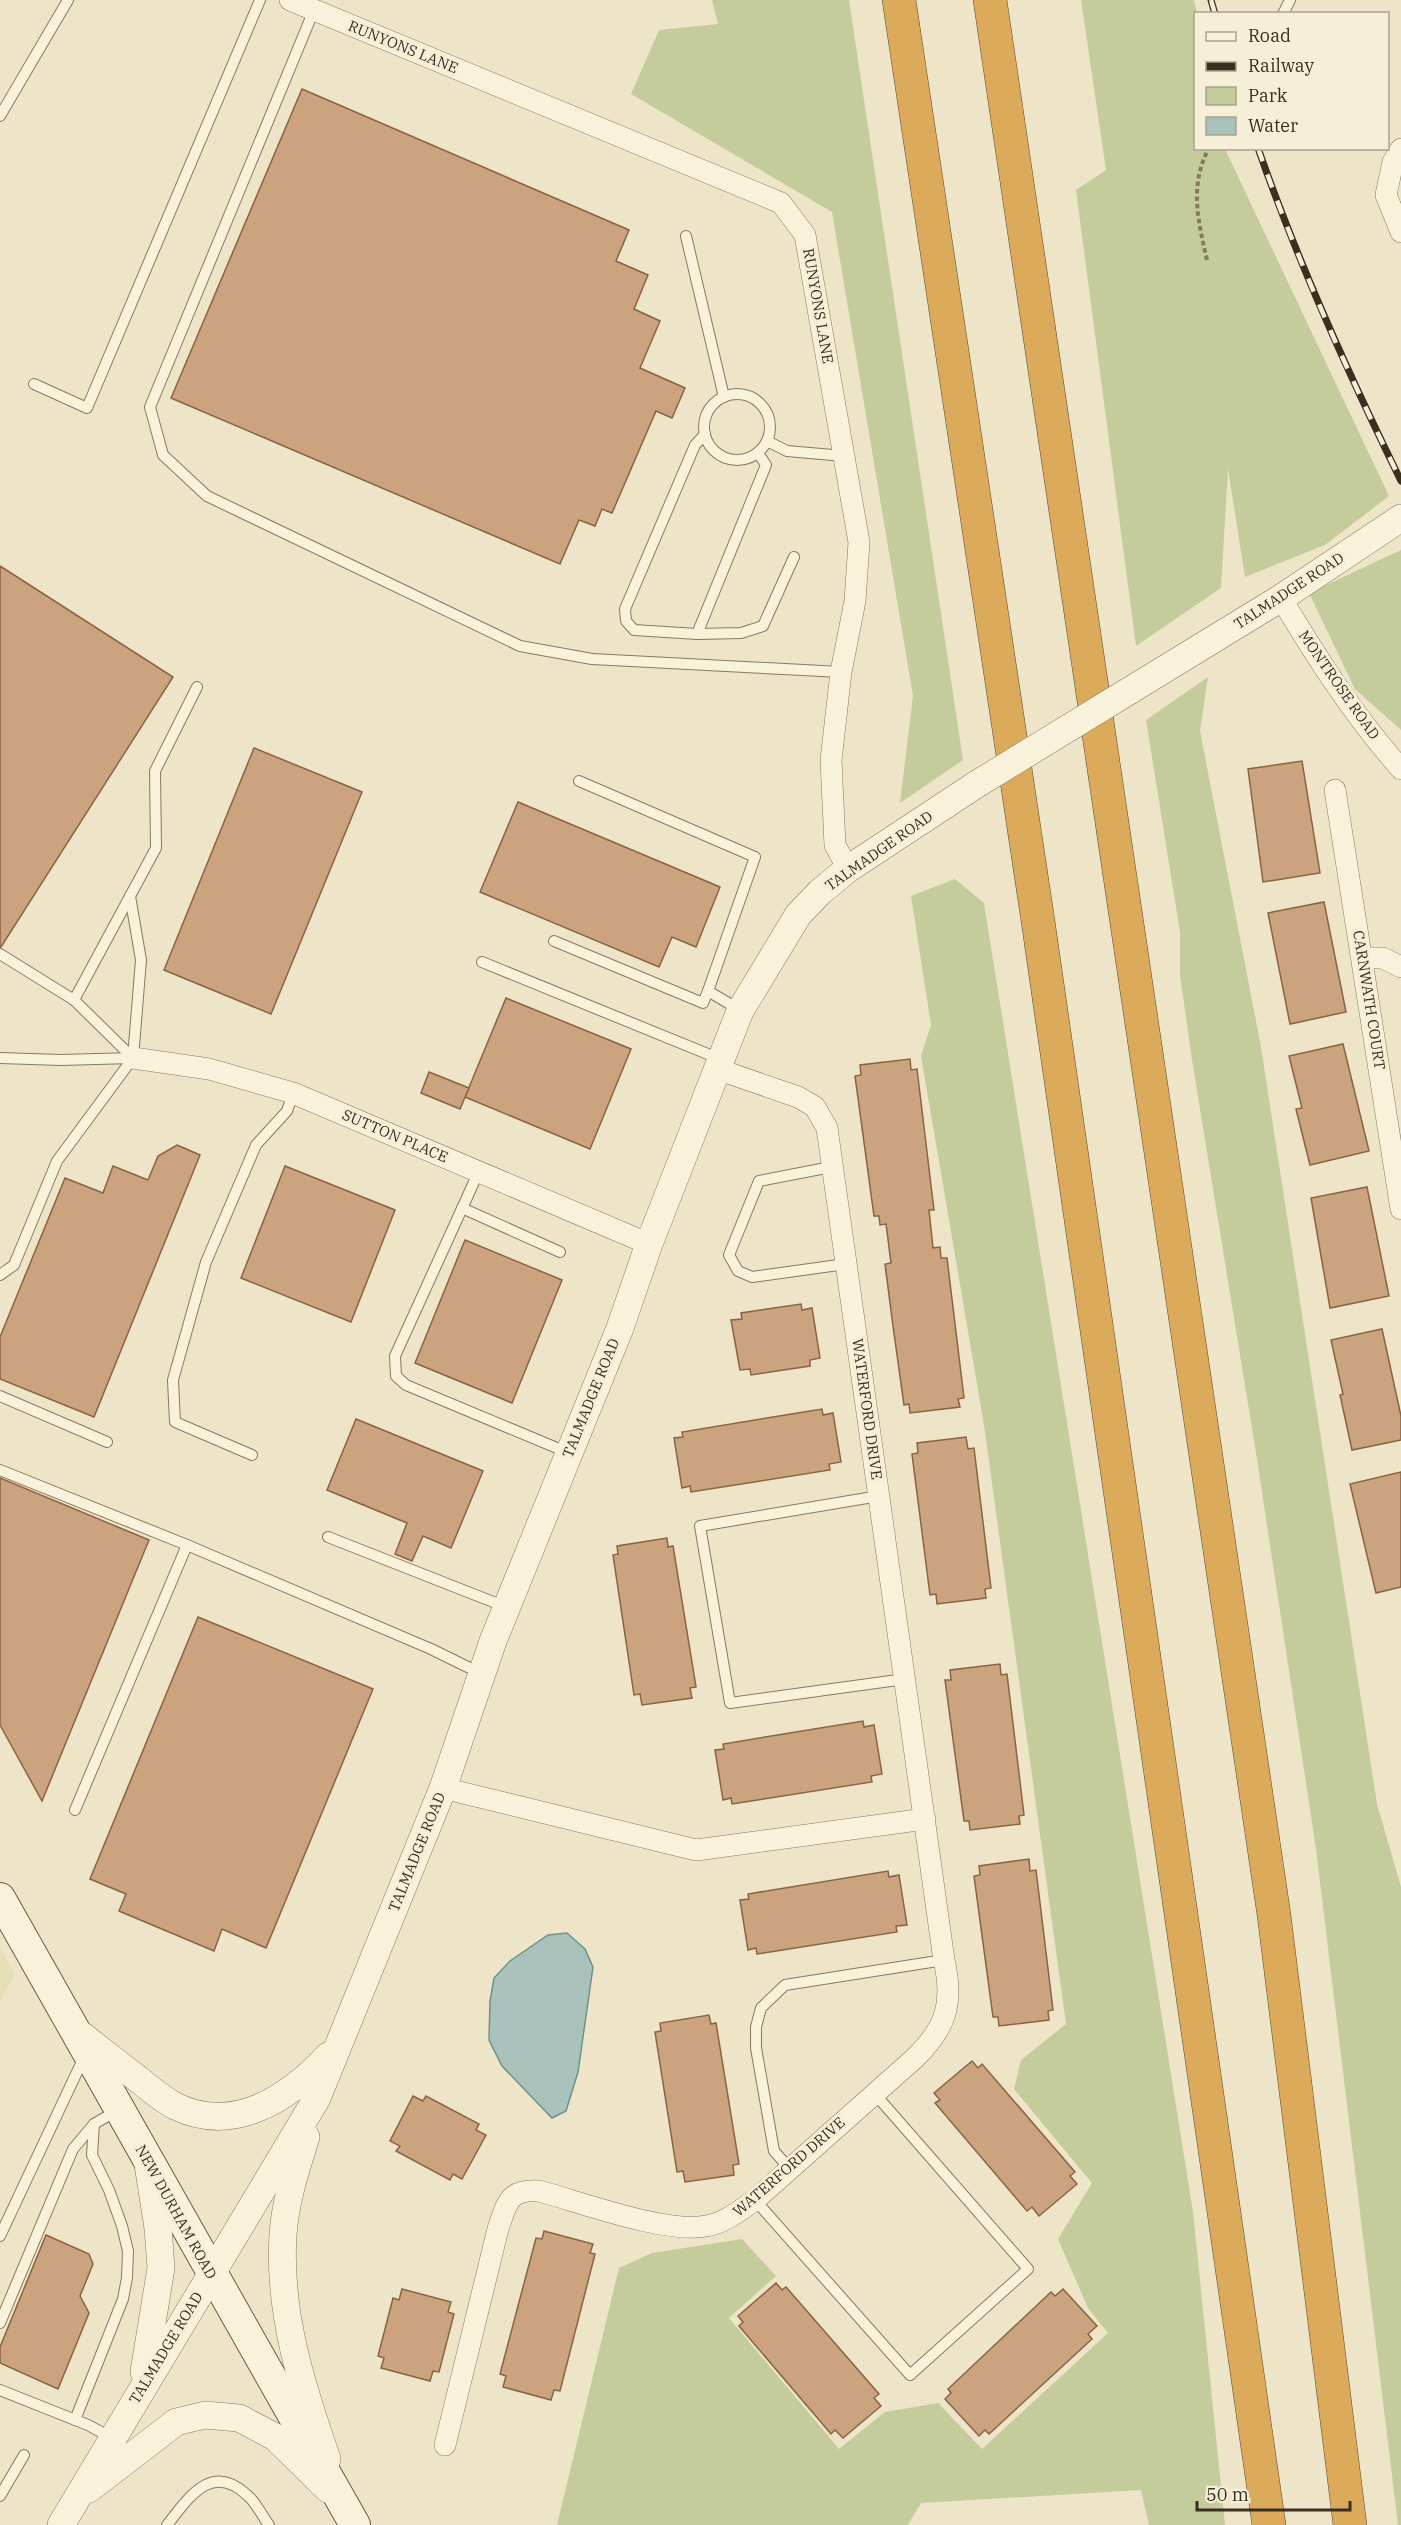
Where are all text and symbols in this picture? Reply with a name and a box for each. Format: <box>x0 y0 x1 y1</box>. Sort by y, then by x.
legend <box>1194 12 1389 150</box>
street label: RUNYONS LANE <box>345 16 461 77</box>
text: Road <box>1248 24 1291 47</box>
text: Railway <box>1248 54 1314 77</box>
text: Park <box>1248 84 1288 107</box>
text: Water <box>1248 114 1298 137</box>
street label: RUNYONS LANE <box>799 247 838 365</box>
street label: TALMADGE ROAD <box>1230 548 1347 633</box>
street label: MONTROSE ROAD <box>1295 626 1384 743</box>
street label: TALMADGE ROAD <box>821 806 936 895</box>
street label: CARNWATH COURT <box>1349 929 1390 1071</box>
street label: SUTTON PLACE <box>339 1105 451 1166</box>
street label: TALMADGE ROAD <box>558 1335 623 1460</box>
street label: WATERFORD DRIVE <box>848 1337 887 1481</box>
street label: TALMADGE ROAD <box>384 1789 449 1914</box>
street label: WATERFORD DRIVE <box>729 2113 849 2221</box>
street label: NEW DURHAM ROAD <box>132 2141 221 2282</box>
street label: TALMADGE ROAD <box>125 2288 207 2407</box>
scale bar <box>1197 2474 1350 2512</box>
text: 50 m <box>1206 2483 1249 2506</box>

